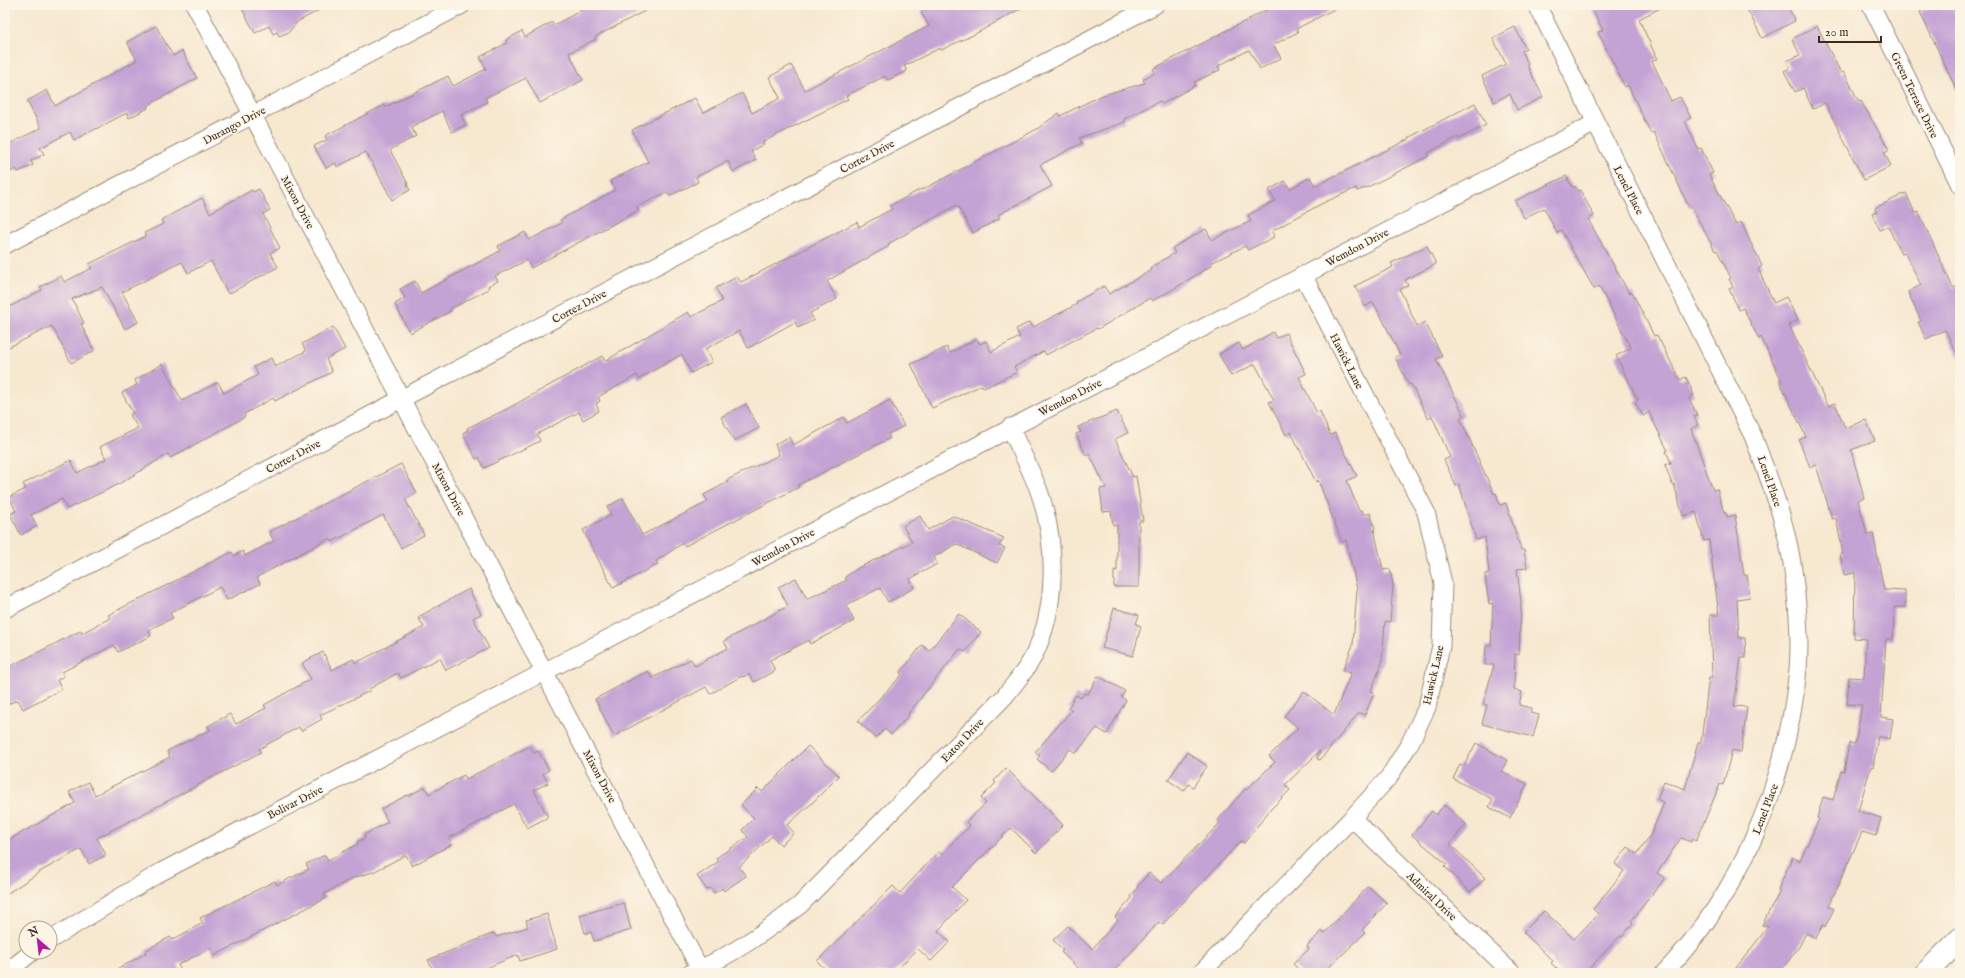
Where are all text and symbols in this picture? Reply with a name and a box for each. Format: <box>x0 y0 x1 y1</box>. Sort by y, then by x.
scale bar <box>1819 18 1881 44</box>
text: 20 m <box>1825 25 1848 40</box>
street label: Green Terrace Drive <box>1887 50 1941 141</box>
street label: Durango Drive <box>201 103 268 148</box>
street label: Cortez Drive <box>838 137 897 177</box>
street label: Lenel Place <box>1610 164 1646 217</box>
street label: Mixon Drive <box>277 173 317 231</box>
street label: Wemdon Drive <box>1324 225 1391 270</box>
street label: Cortez Drive <box>550 287 609 327</box>
street label: Hawick Lane <box>1326 331 1366 392</box>
street label: Wemdon Drive <box>1036 376 1104 420</box>
street label: Cortez Drive <box>264 437 323 477</box>
street label: Lenel Place <box>1754 454 1784 509</box>
street label: Mixon Drive <box>428 460 468 518</box>
street label: Wemdon Drive <box>750 525 817 570</box>
street label: Hawick Lane <box>1420 644 1448 706</box>
street label: Eaton Drive <box>938 716 987 766</box>
street label: Mixon Drive <box>579 747 619 805</box>
street label: Lenel Place <box>1750 782 1782 837</box>
street label: Bolivar Drive <box>265 783 326 823</box>
street label: Admiral Drive <box>1402 869 1459 924</box>
north arrow <box>18 920 58 960</box>
text: N <box>25 923 42 941</box>

